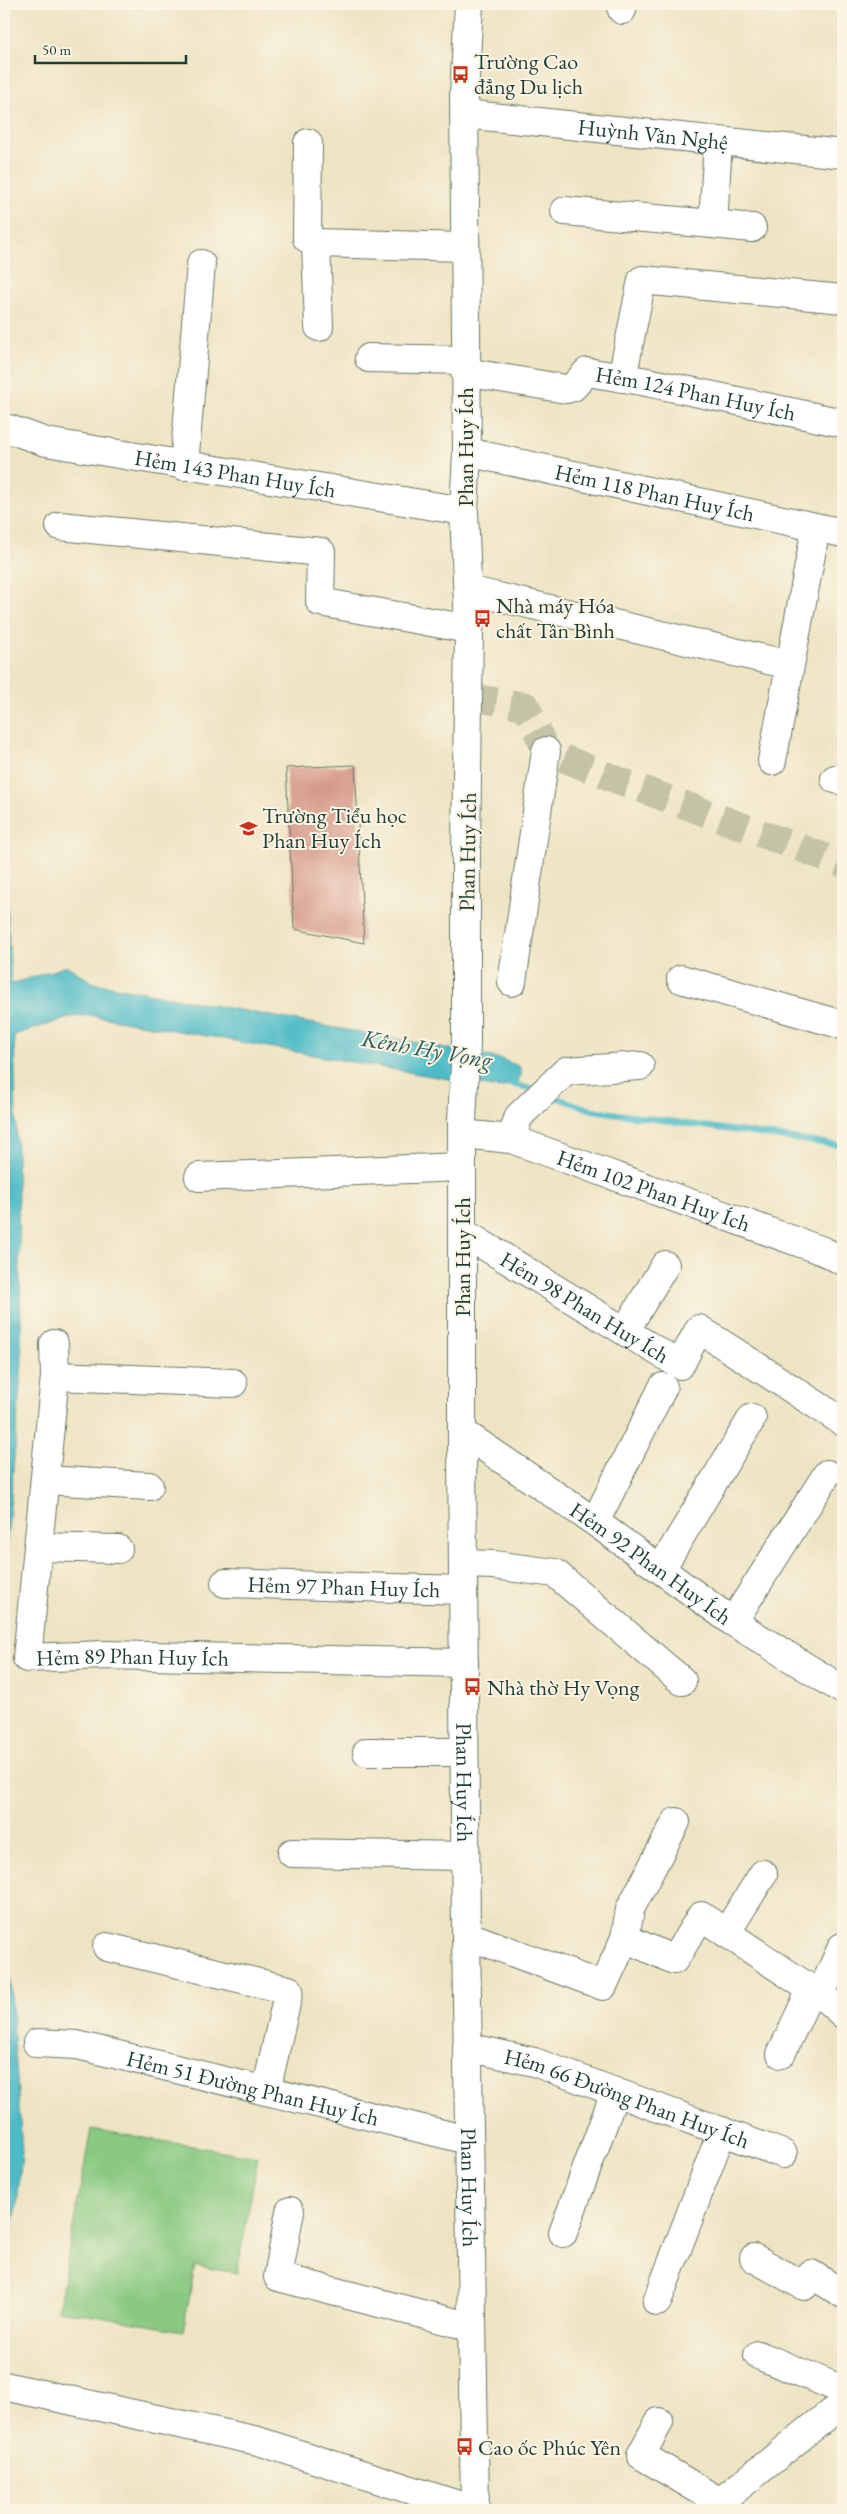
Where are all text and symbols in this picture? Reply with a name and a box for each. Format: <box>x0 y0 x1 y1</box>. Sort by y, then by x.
scale bar <box>35 32 186 64</box>
text: 50 m <box>42 40 71 59</box>
place label: Trường Cao đẳng Du lịch <box>474 47 583 101</box>
bus stop icon: Trường Cao đẳng Du lịch <box>450 64 470 84</box>
street label: Huỳnh Văn Nghệ <box>576 112 730 157</box>
street label: Hẻm 124 Phan Huy Ích <box>593 360 798 428</box>
street label: Phan Huy Ích <box>451 387 480 507</box>
street label: Hẻm 143 Phan Huy Ích <box>132 443 338 505</box>
street label: Hẻm 118 Phan Huy Ích <box>552 457 757 529</box>
place label: Nhà máy Hóa chất Tân Bình <box>496 591 615 645</box>
bus stop icon: Nhà máy Hóa chất Tân Bình <box>472 608 492 628</box>
street label: Phan Huy Ích <box>452 792 483 912</box>
place label: Trường Tiểu học Phan Huy Ích <box>262 801 407 855</box>
school or university icon: Trường Tiểu học Phan Huy Ích <box>238 818 258 838</box>
water label: Kênh Hy Vọng <box>359 1022 496 1075</box>
street label: Hẻm 102 Phan Huy Ích <box>553 1143 754 1239</box>
street label: Phan Huy Ích <box>448 1197 477 1317</box>
street label: Hẻm 98 Phan Huy Ích <box>495 1245 675 1370</box>
street label: Hẻm 92 Phan Huy Ích <box>564 1495 738 1632</box>
street label: Hẻm 97 Phan Huy Ích <box>247 1570 441 1604</box>
street label: Hẻm 89 Phan Huy Ích <box>36 1641 229 1673</box>
place label: Nhà thờ Hy Vọng <box>487 1673 640 1702</box>
bus stop icon: Nhà thờ Hy Vọng <box>463 1677 483 1697</box>
street label: Phan Huy Ích <box>449 1723 479 1842</box>
street label: Hẻm 66 Đường Phan Huy Ích <box>501 2042 753 2155</box>
street label: Hẻm 51 Đường Phan Huy Ích <box>124 2044 382 2133</box>
street label: Phan Huy Ích <box>454 2127 485 2248</box>
place label: Cao ốc Phúc Yên <box>478 2433 621 2462</box>
bus stop icon: Cao ốc Phúc Yên <box>454 2437 474 2457</box>

